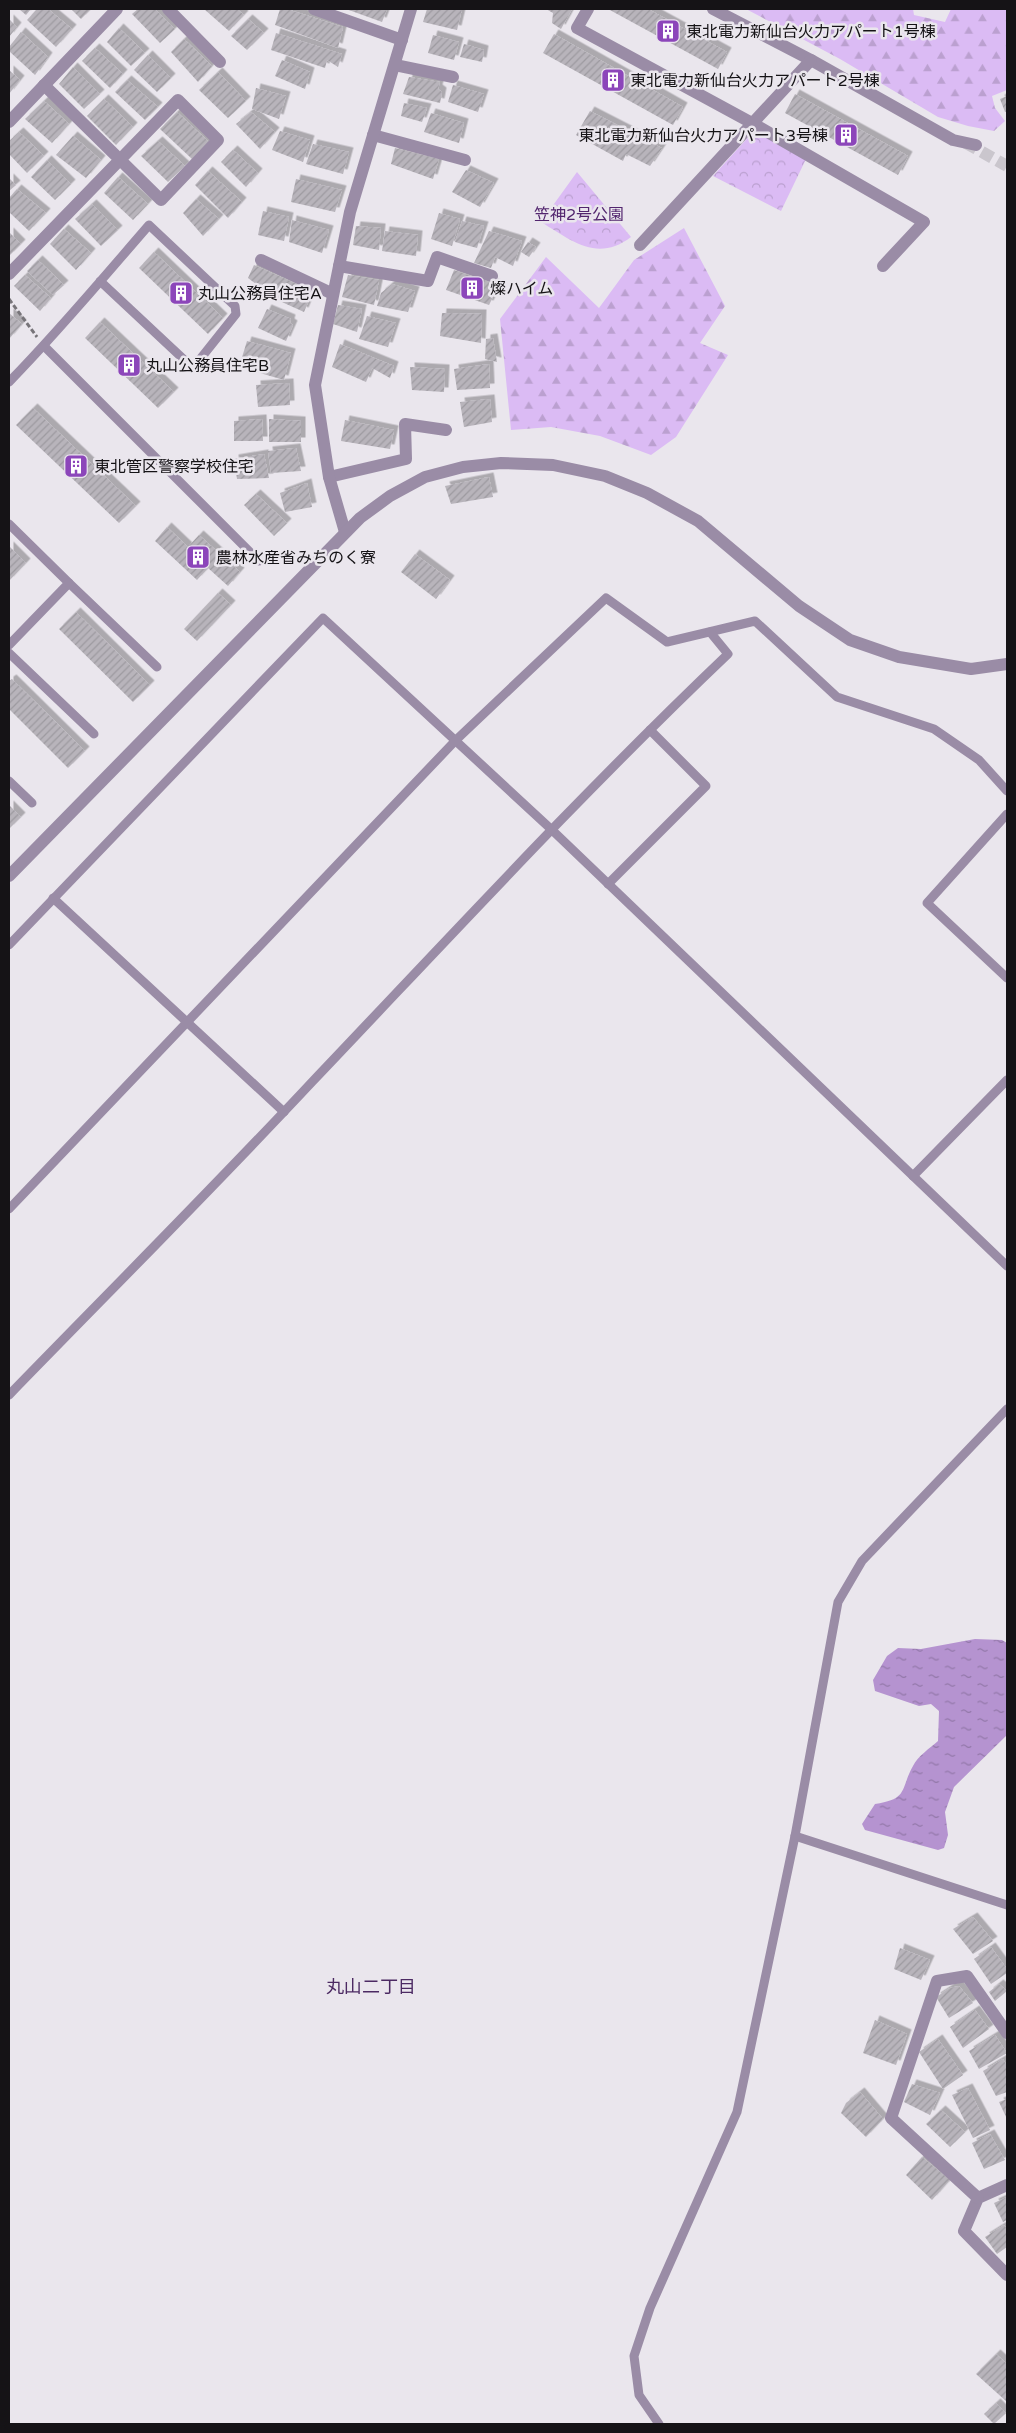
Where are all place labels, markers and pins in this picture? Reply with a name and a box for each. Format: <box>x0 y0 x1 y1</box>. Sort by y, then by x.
building icon: 東北電力新仙台火力アパート1号棟 <box>655 18 681 44</box>
place label: 東北電力新仙台火力アパート1号棟 <box>686 22 936 42</box>
building icon: 東北電力新仙台火力アパート2号棟 <box>600 67 626 93</box>
place label: 東北電力新仙台火力アパート2号棟 <box>630 71 880 91</box>
building icon: 東北電力新仙台火力アパート3号棟 <box>833 122 859 148</box>
place label: 東北電力新仙台火力アパート3号棟 <box>578 126 828 146</box>
building icon: 燦ハイム <box>459 275 485 301</box>
place label: 燦ハイム <box>490 279 553 299</box>
building icon: 丸山公務員住宅A <box>168 280 194 306</box>
place label: 丸山公務員住宅A <box>198 284 322 304</box>
building icon: 丸山公務員住宅B <box>116 352 142 378</box>
place label: 丸山公務員住宅B <box>146 356 269 376</box>
building icon: 東北管区警察学校住宅 <box>63 453 89 479</box>
place label: 東北管区警察学校住宅 <box>94 457 254 477</box>
building icon: 農林水産省みちのく寮 <box>185 544 211 570</box>
place label: 農林水産省みちのく寮 <box>216 548 376 568</box>

